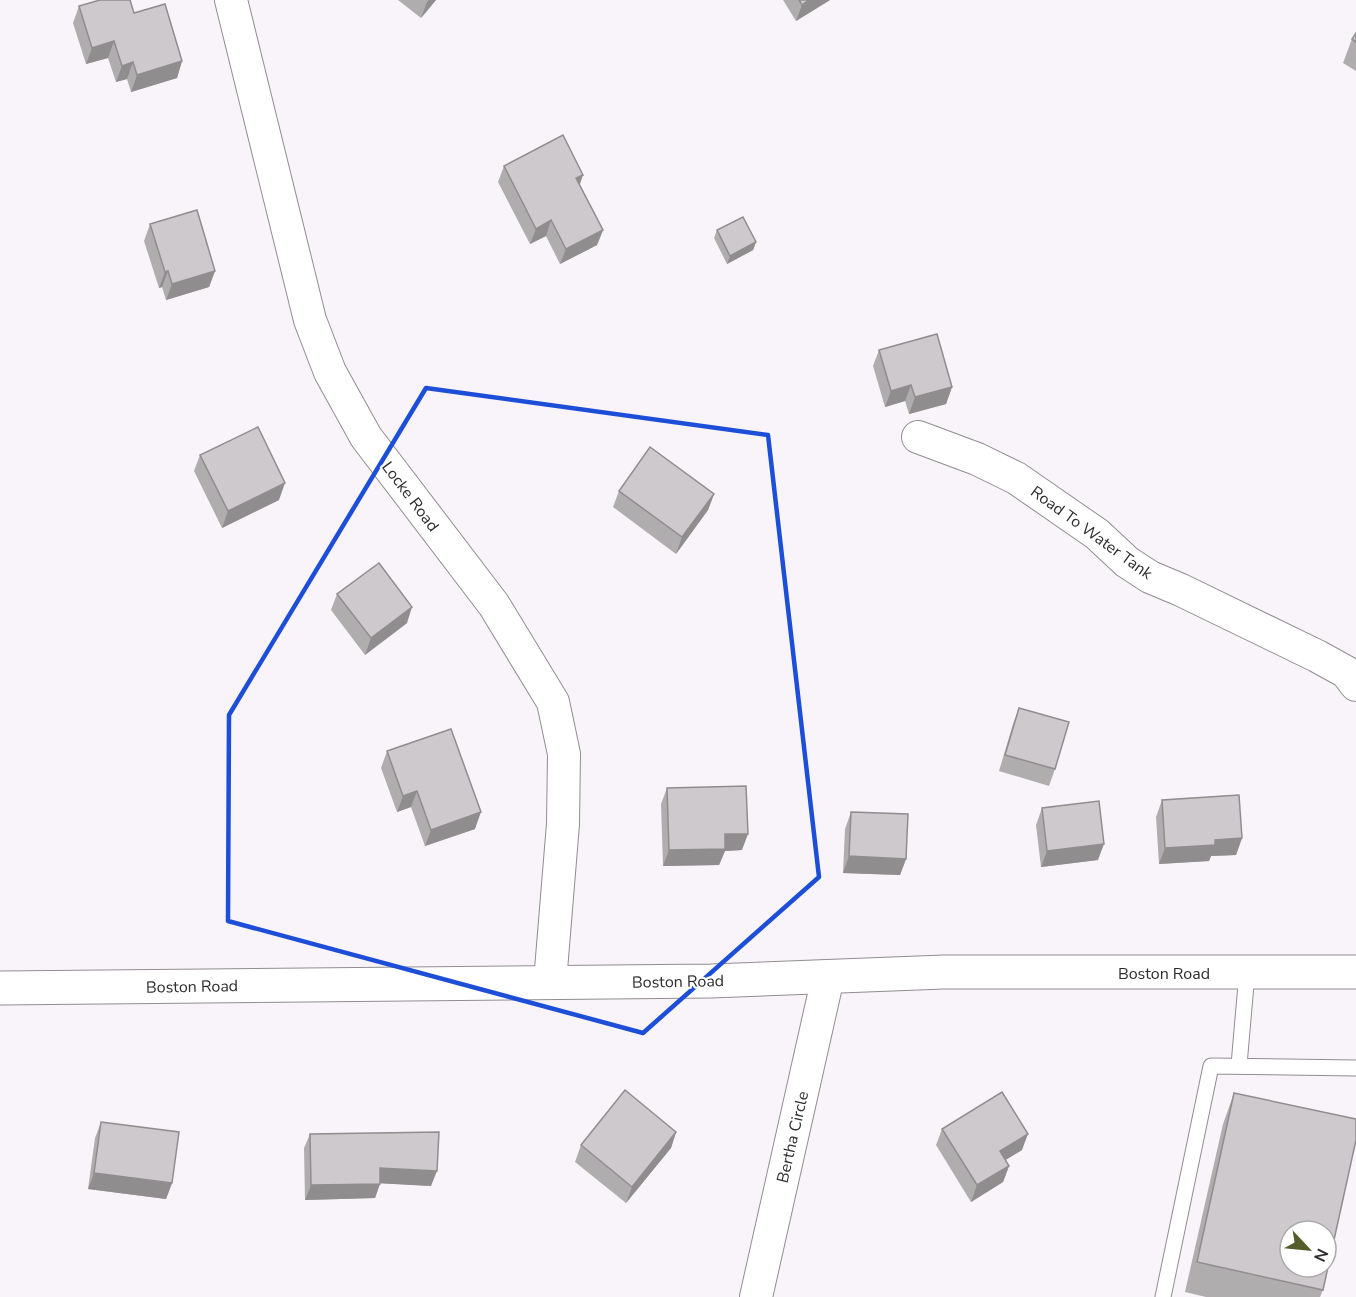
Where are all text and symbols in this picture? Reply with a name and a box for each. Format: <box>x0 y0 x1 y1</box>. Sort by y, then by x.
street label: Locke Road <box>377 457 444 536</box>
street label: Road To Water Tank <box>1026 481 1158 585</box>
street label: Boston Road <box>1118 963 1210 985</box>
street label: Boston Road <box>632 970 724 994</box>
street label: Boston Road <box>146 975 238 999</box>
street label: Bertha Circle <box>772 1089 814 1185</box>
north arrow <box>1278 1219 1338 1279</box>
text: N <box>1308 1245 1333 1265</box>

